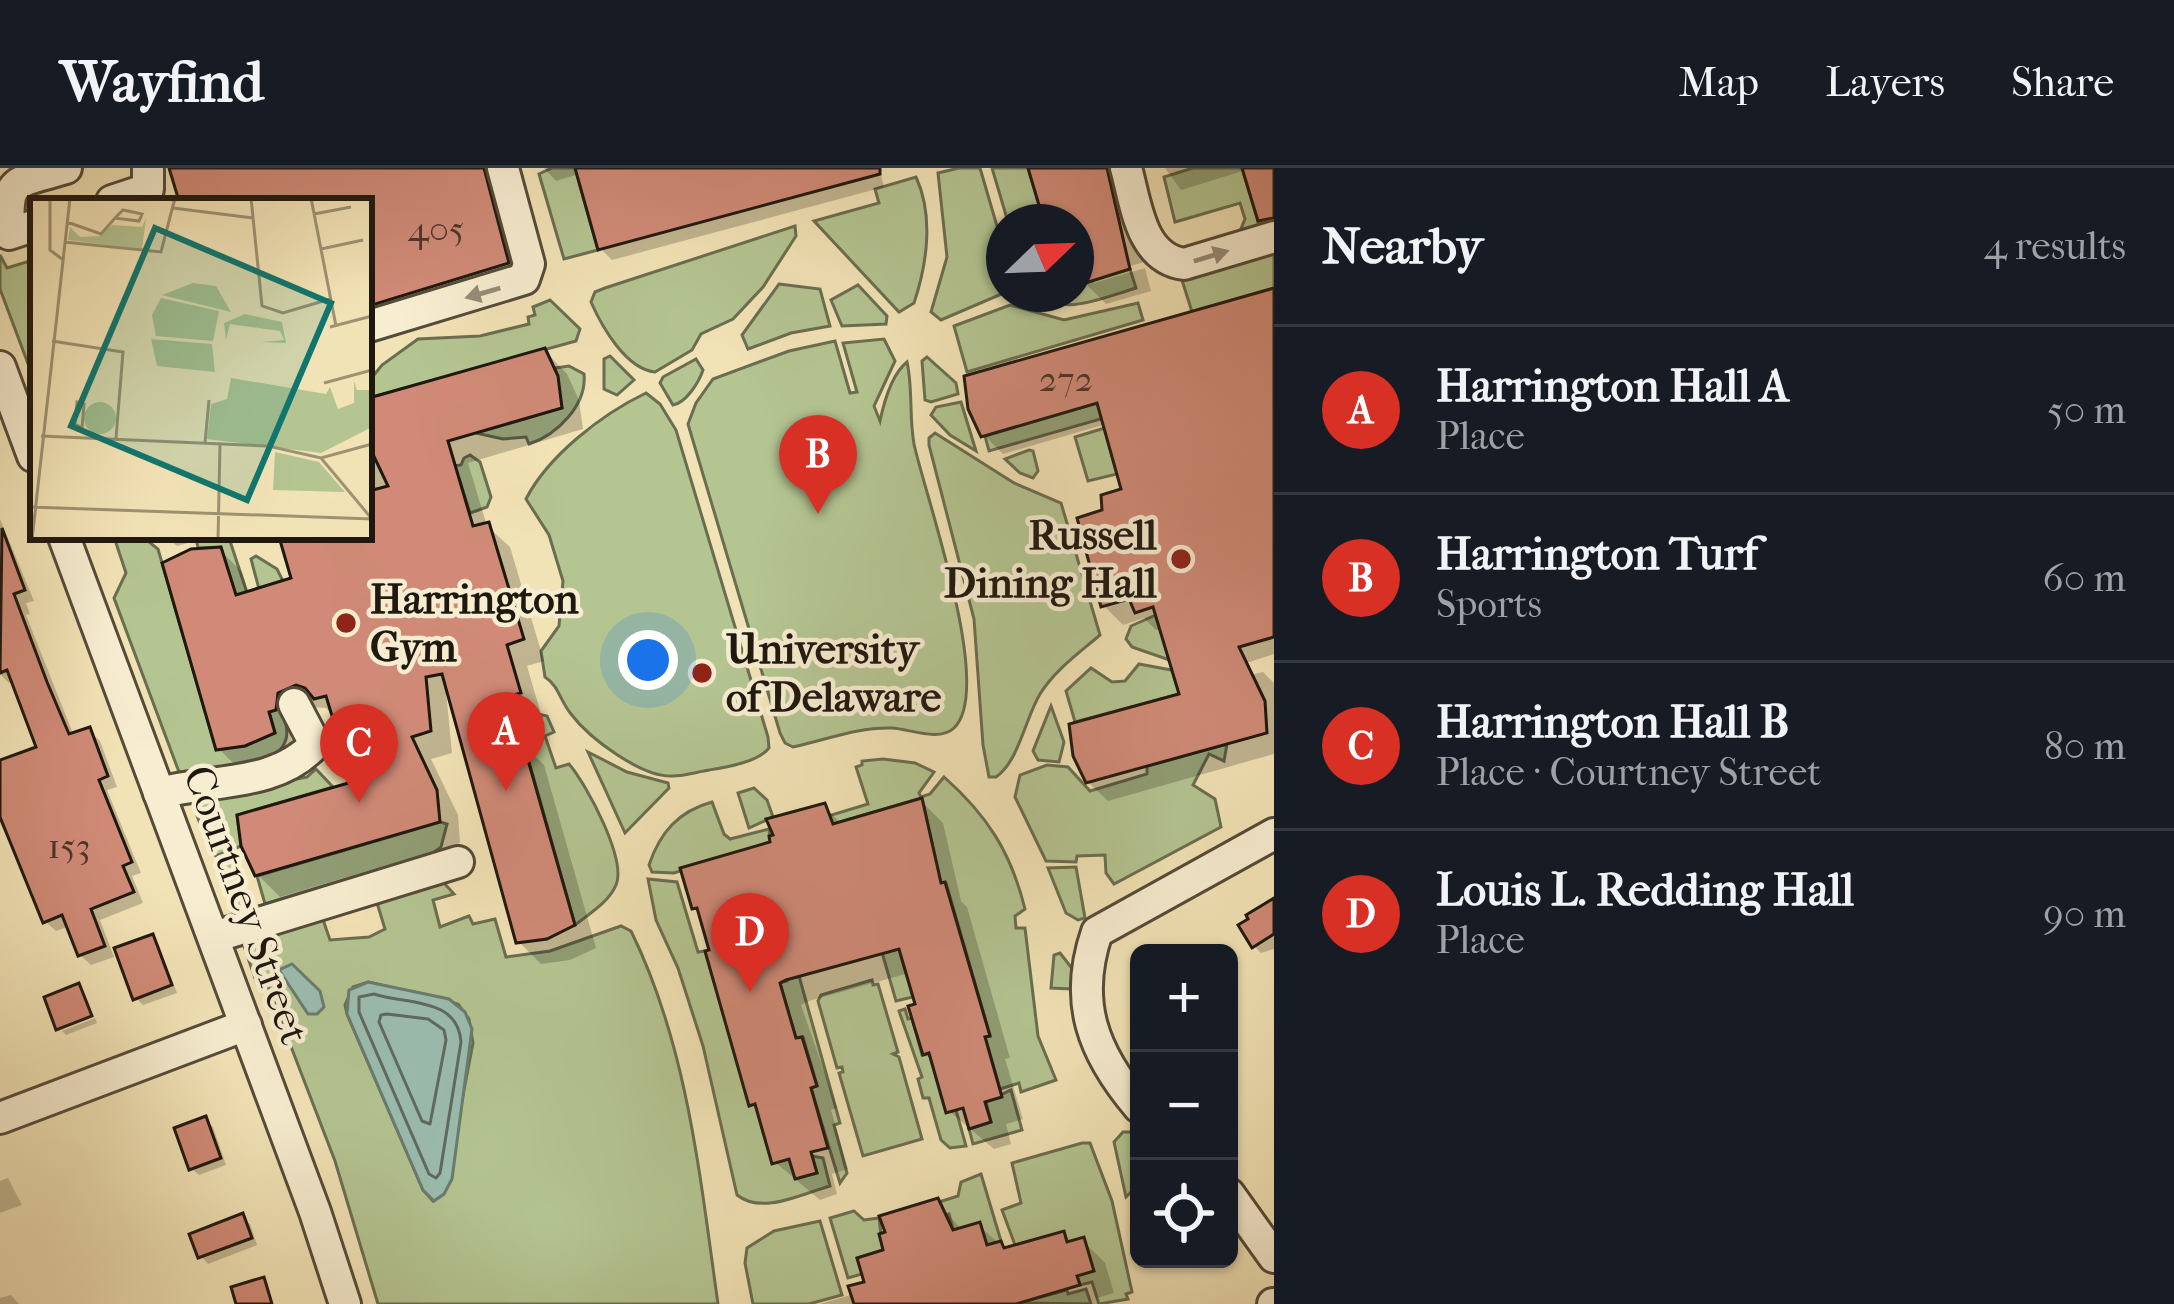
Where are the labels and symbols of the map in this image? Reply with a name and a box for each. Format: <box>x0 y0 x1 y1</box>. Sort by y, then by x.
inset map <box>30 198 372 540</box>
north arrow <box>986 204 1094 312</box>
house number: 405 <box>408 208 464 250</box>
one-way arrow <box>1193 246 1230 264</box>
one-way arrow <box>464 285 500 303</box>
house number: 272 <box>1039 358 1093 400</box>
pin: B <box>779 415 857 514</box>
place label: Russell Dining Hall <box>944 511 1157 608</box>
marker: Russell Dining Hall <box>1168 546 1194 572</box>
place label: Harrington Gym <box>370 575 579 672</box>
marker: Harrington Gym <box>333 610 359 636</box>
place label: University of Delaware <box>726 625 942 722</box>
your location <box>618 630 678 690</box>
marker: University of Delaware <box>689 660 715 686</box>
pin: A <box>467 692 545 791</box>
pin: C <box>320 704 398 803</box>
street label: Courtney Street <box>173 759 319 1051</box>
house number: 153 <box>47 825 91 867</box>
pin: D <box>711 893 789 992</box>

